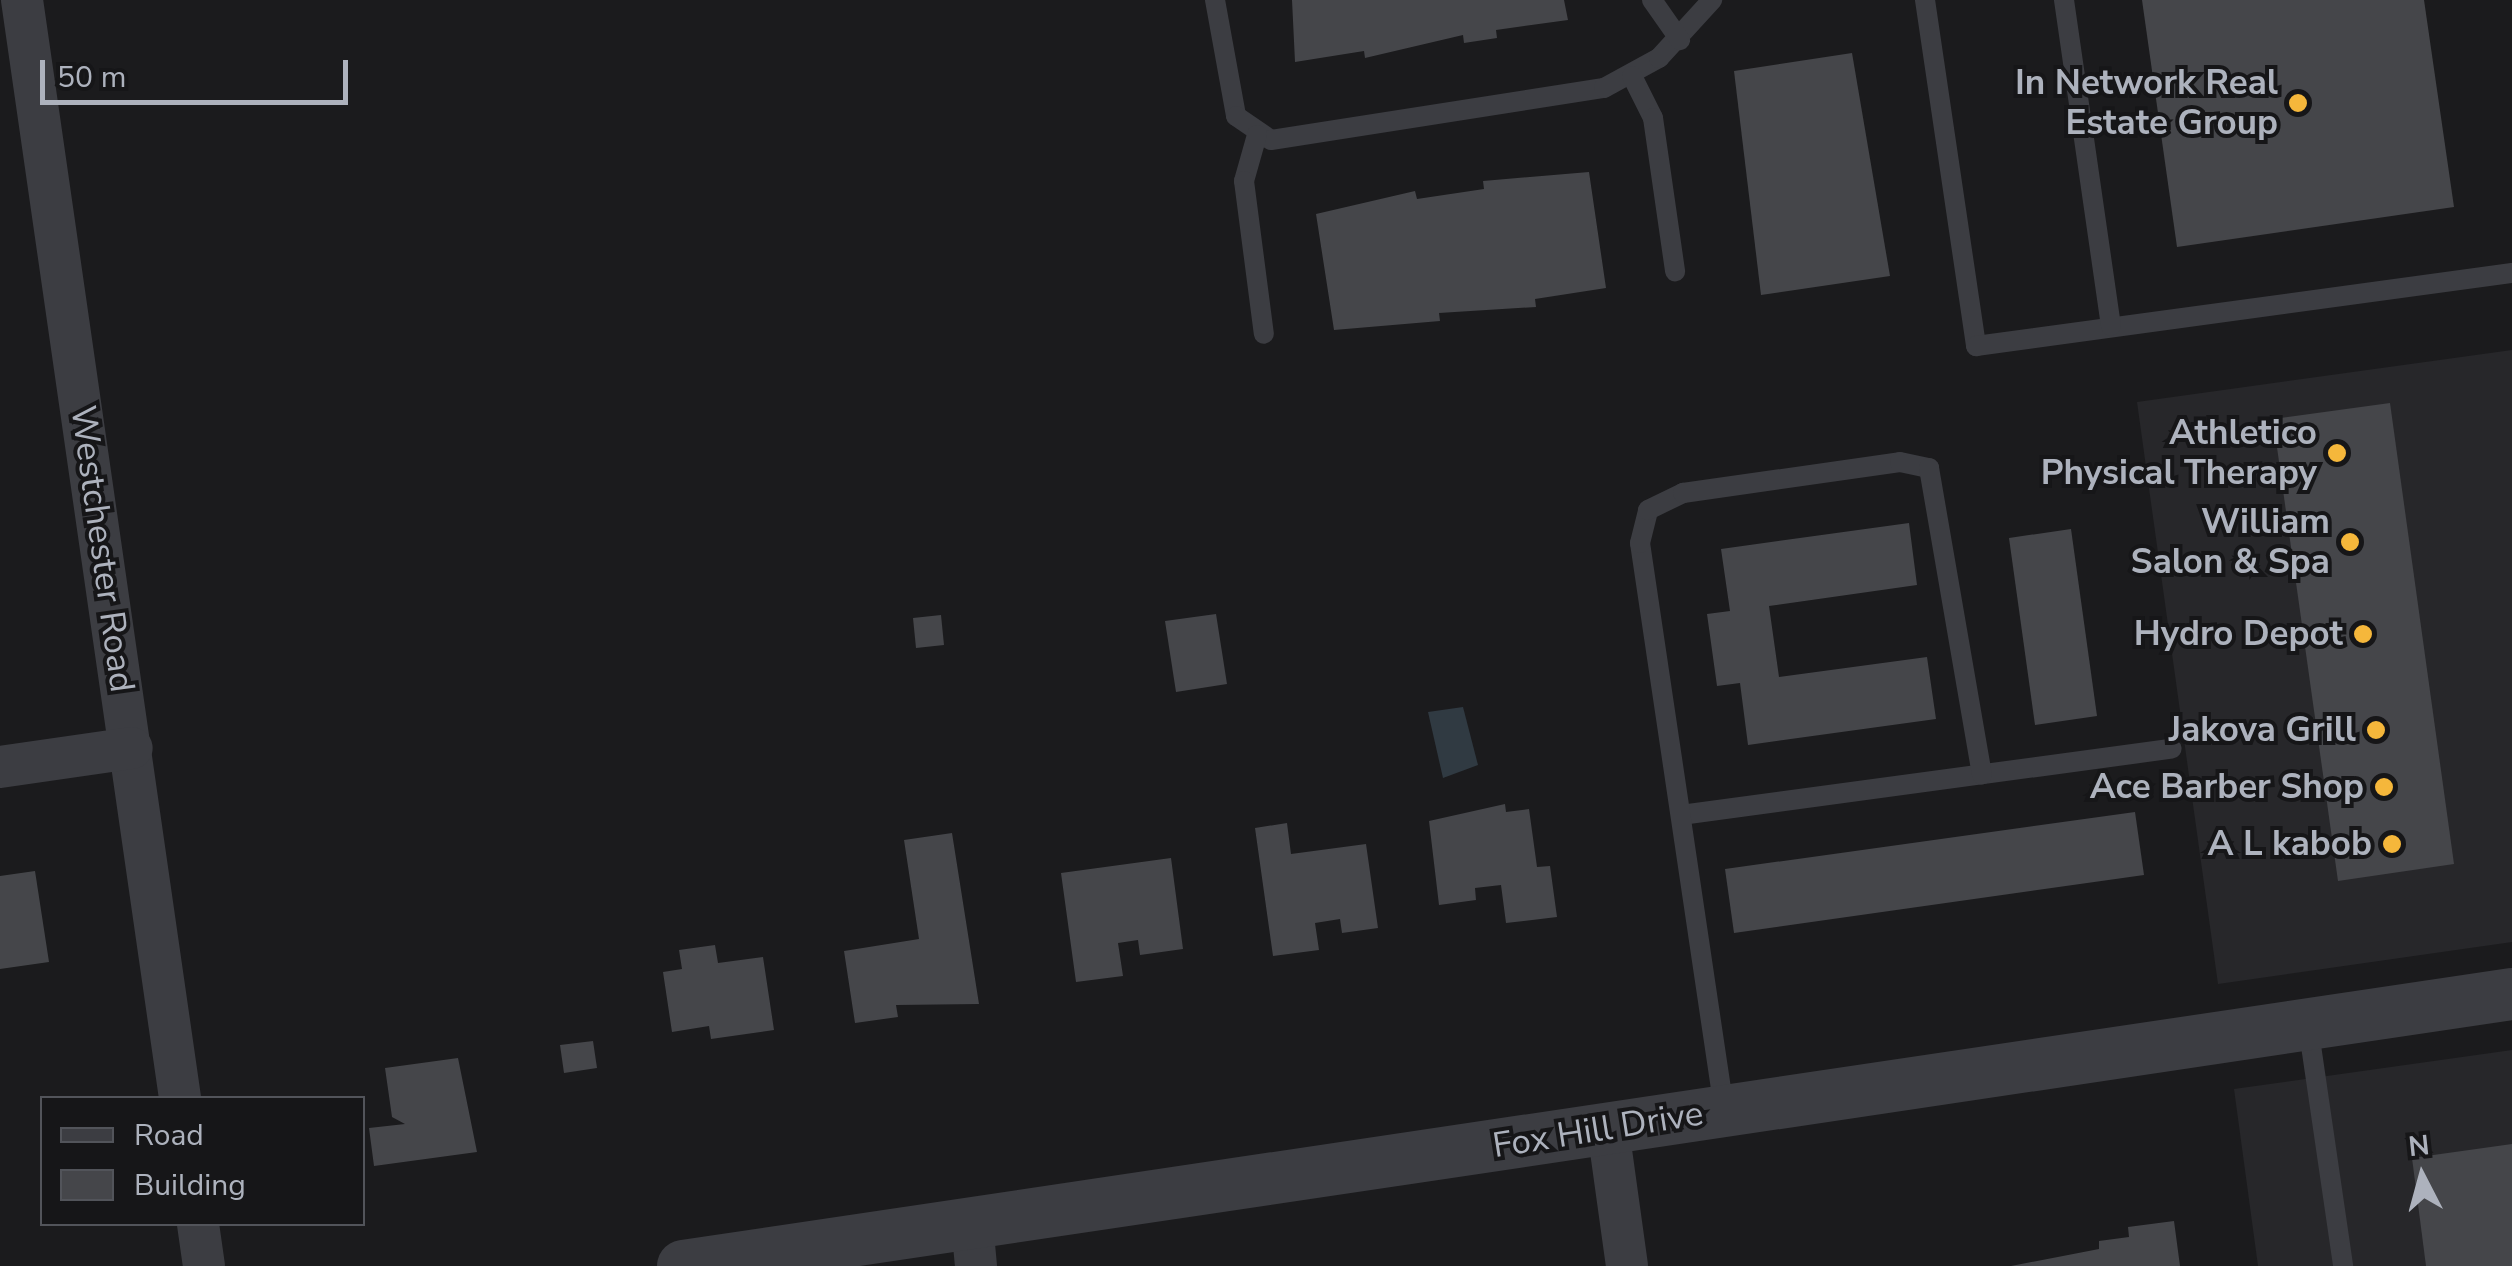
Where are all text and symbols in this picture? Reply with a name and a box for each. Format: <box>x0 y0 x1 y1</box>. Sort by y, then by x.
scale bar <box>45 40 352 102</box>
text: 50 m <box>57 57 126 98</box>
place label: In Network Real Estate Group <box>2015 62 2278 144</box>
marker: In Network Real Estate Group <box>2287 92 2309 114</box>
street label: Westchester Road <box>61 403 143 695</box>
place label: Athletico Physical Therapy <box>2041 412 2317 494</box>
marker: Athletico Physical Therapy <box>2326 442 2348 464</box>
place label: William Salon & Spa <box>2131 501 2330 583</box>
marker: William Salon & Spa <box>2339 531 2361 553</box>
place label: Hydro Depot <box>2134 613 2343 655</box>
marker: Hydro Depot <box>2352 623 2374 645</box>
place label: Jakova Grill <box>2169 709 2356 751</box>
marker: Jakova Grill <box>2365 719 2387 741</box>
place label: Ace Barber Shop <box>2090 766 2364 808</box>
marker: Ace Barber Shop <box>2373 776 2395 798</box>
place label: A L kabob <box>2208 823 2372 865</box>
marker: A L kabob <box>2381 833 2403 855</box>
street label: Fox Hill Drive <box>1490 1093 1706 1167</box>
legend <box>40 1096 365 1226</box>
text: Road <box>134 1115 204 1156</box>
north arrow <box>2372 1126 2472 1226</box>
text: N <box>2406 1126 2431 1166</box>
text: Building <box>134 1165 246 1206</box>

